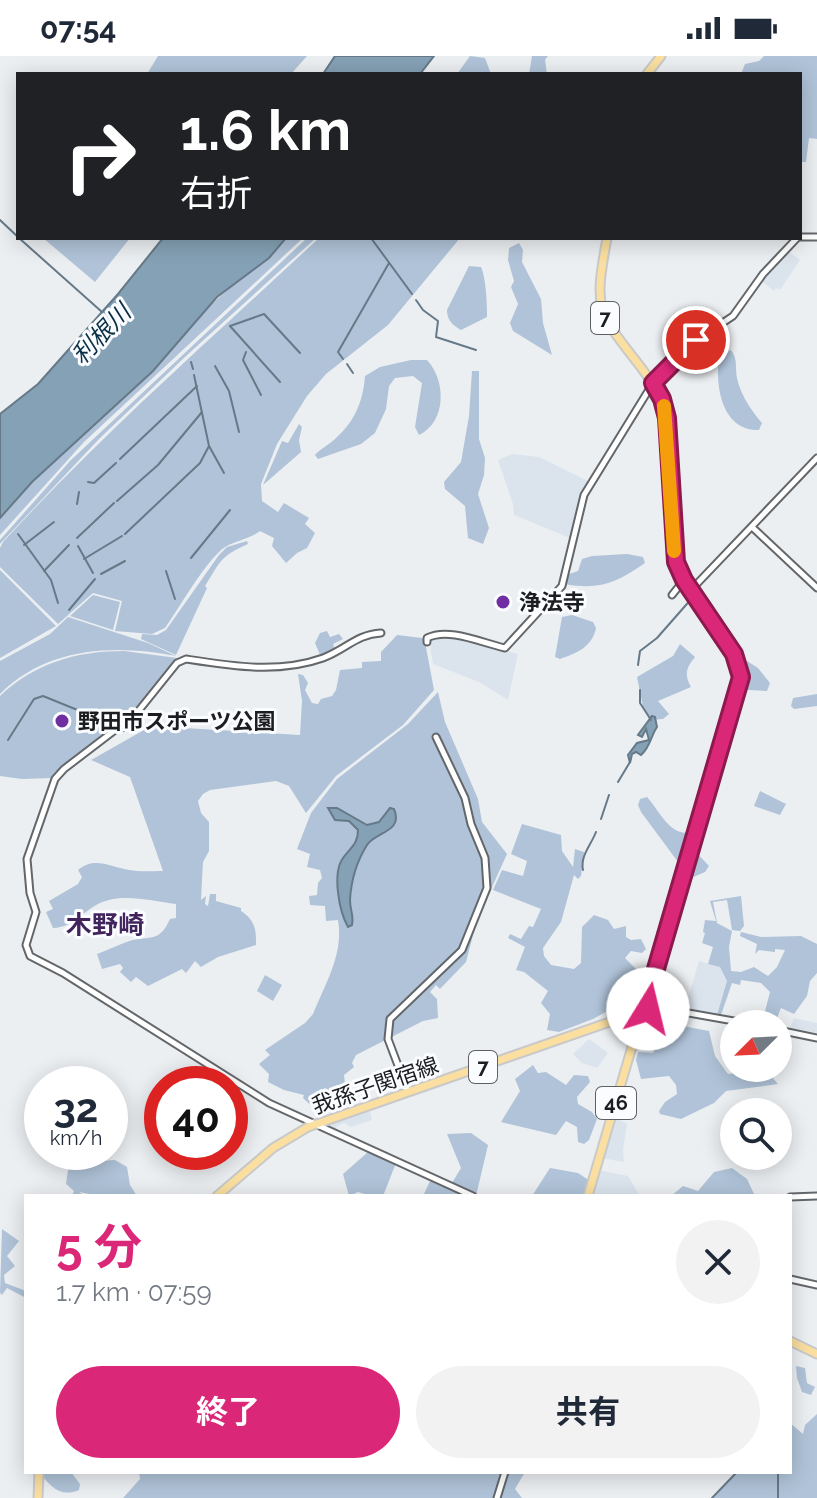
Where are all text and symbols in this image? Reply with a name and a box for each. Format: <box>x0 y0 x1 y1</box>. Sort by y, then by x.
text: 07:54 <box>40 11 116 46</box>
text: 1.6 km <box>180 97 351 163</box>
icon: right <box>48 104 152 208</box>
text: 右折 <box>180 172 252 214</box>
water label: 利根川 <box>66 296 139 370</box>
road number: 7 <box>591 302 619 334</box>
pin <box>662 306 730 374</box>
icon: arrive <box>674 318 718 362</box>
place label: 浄法寺 <box>519 589 585 615</box>
marker: 浄法寺 <box>494 593 512 611</box>
place label: 野田市スポーツ公園 <box>78 708 276 734</box>
marker: 野田市スポーツ公園 <box>53 712 71 730</box>
district label: 木野崎 <box>66 910 144 940</box>
position arrow <box>606 967 690 1051</box>
north arrow <box>720 1010 792 1082</box>
map controls <box>720 1010 792 1170</box>
street label: 我孫子関宿線 <box>308 1051 442 1119</box>
road number: 7 <box>469 1051 497 1083</box>
speed limit sign: 40 <box>144 1066 248 1170</box>
text: 32 <box>54 1084 98 1131</box>
road number: 46 <box>596 1087 636 1119</box>
button: search <box>720 1098 792 1170</box>
text: km/h <box>50 1126 102 1150</box>
text: 5 分 <box>56 1219 142 1275</box>
button: close <box>676 1220 760 1304</box>
text: 1.7 km · 07:59 <box>56 1277 212 1307</box>
button: 終了 <box>56 1366 400 1458</box>
button: 共有 <box>416 1366 760 1458</box>

